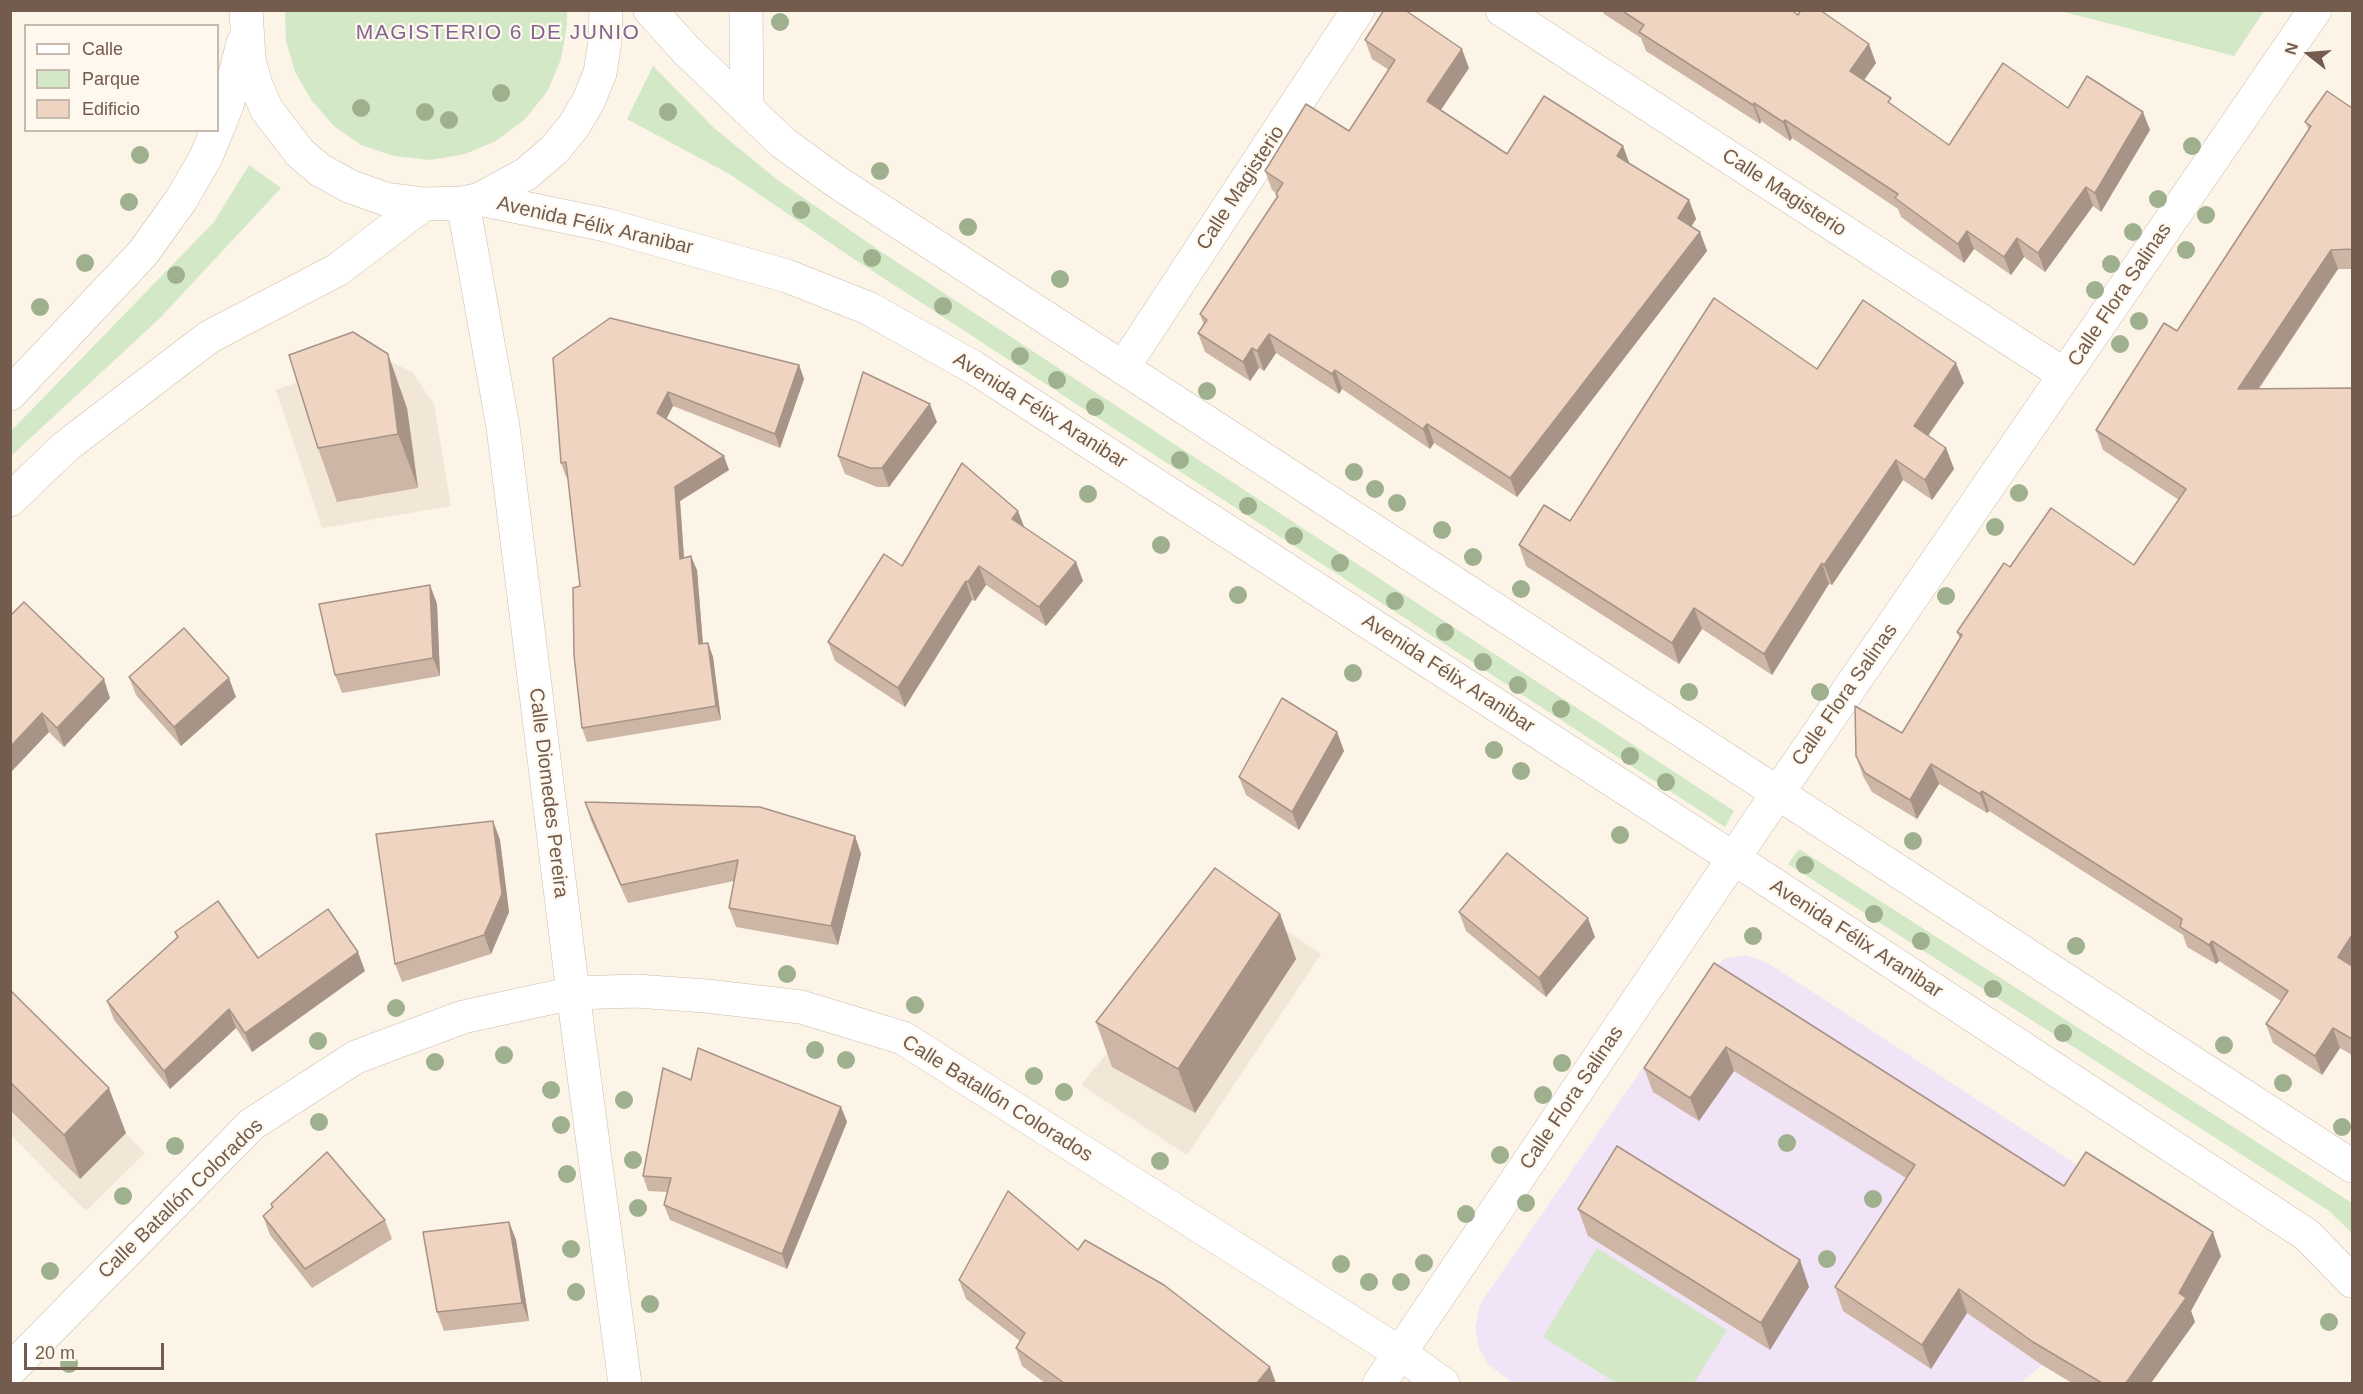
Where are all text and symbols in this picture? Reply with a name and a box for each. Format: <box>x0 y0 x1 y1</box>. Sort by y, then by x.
district label: MAGISTERIO 6 DE JUNIO <box>356 20 640 46</box>
legend <box>24 24 219 132</box>
north arrow <box>2279 24 2339 84</box>
text: Calle <box>82 39 123 59</box>
text: N <box>2281 41 2301 57</box>
text: Parque <box>82 69 140 89</box>
text: Edificio <box>82 99 140 119</box>
street label: Calle Magisterio <box>1192 121 1290 255</box>
street label: Calle Magisterio <box>1717 144 1851 242</box>
street label: Avenida Félix Aranibar <box>494 192 696 260</box>
street label: Calle Flora Salinas <box>2063 219 2177 371</box>
street label: Avenida Félix Aranibar <box>948 348 1132 474</box>
street label: Avenida Félix Aranibar <box>1357 609 1539 739</box>
street label: Calle Flora Salinas <box>1787 619 1903 771</box>
street label: Calle Diomedes Pereira <box>523 687 573 899</box>
street label: Avenida Félix Aranibar <box>1765 874 1947 1004</box>
street label: Calle Flora Salinas <box>1515 1022 1629 1174</box>
street label: Calle Batallón Colorados <box>897 1030 1097 1168</box>
street label: Calle Batallón Colorados <box>93 1114 269 1284</box>
scale bar <box>27 1331 166 1369</box>
text: 20 m <box>35 1343 75 1363</box>

